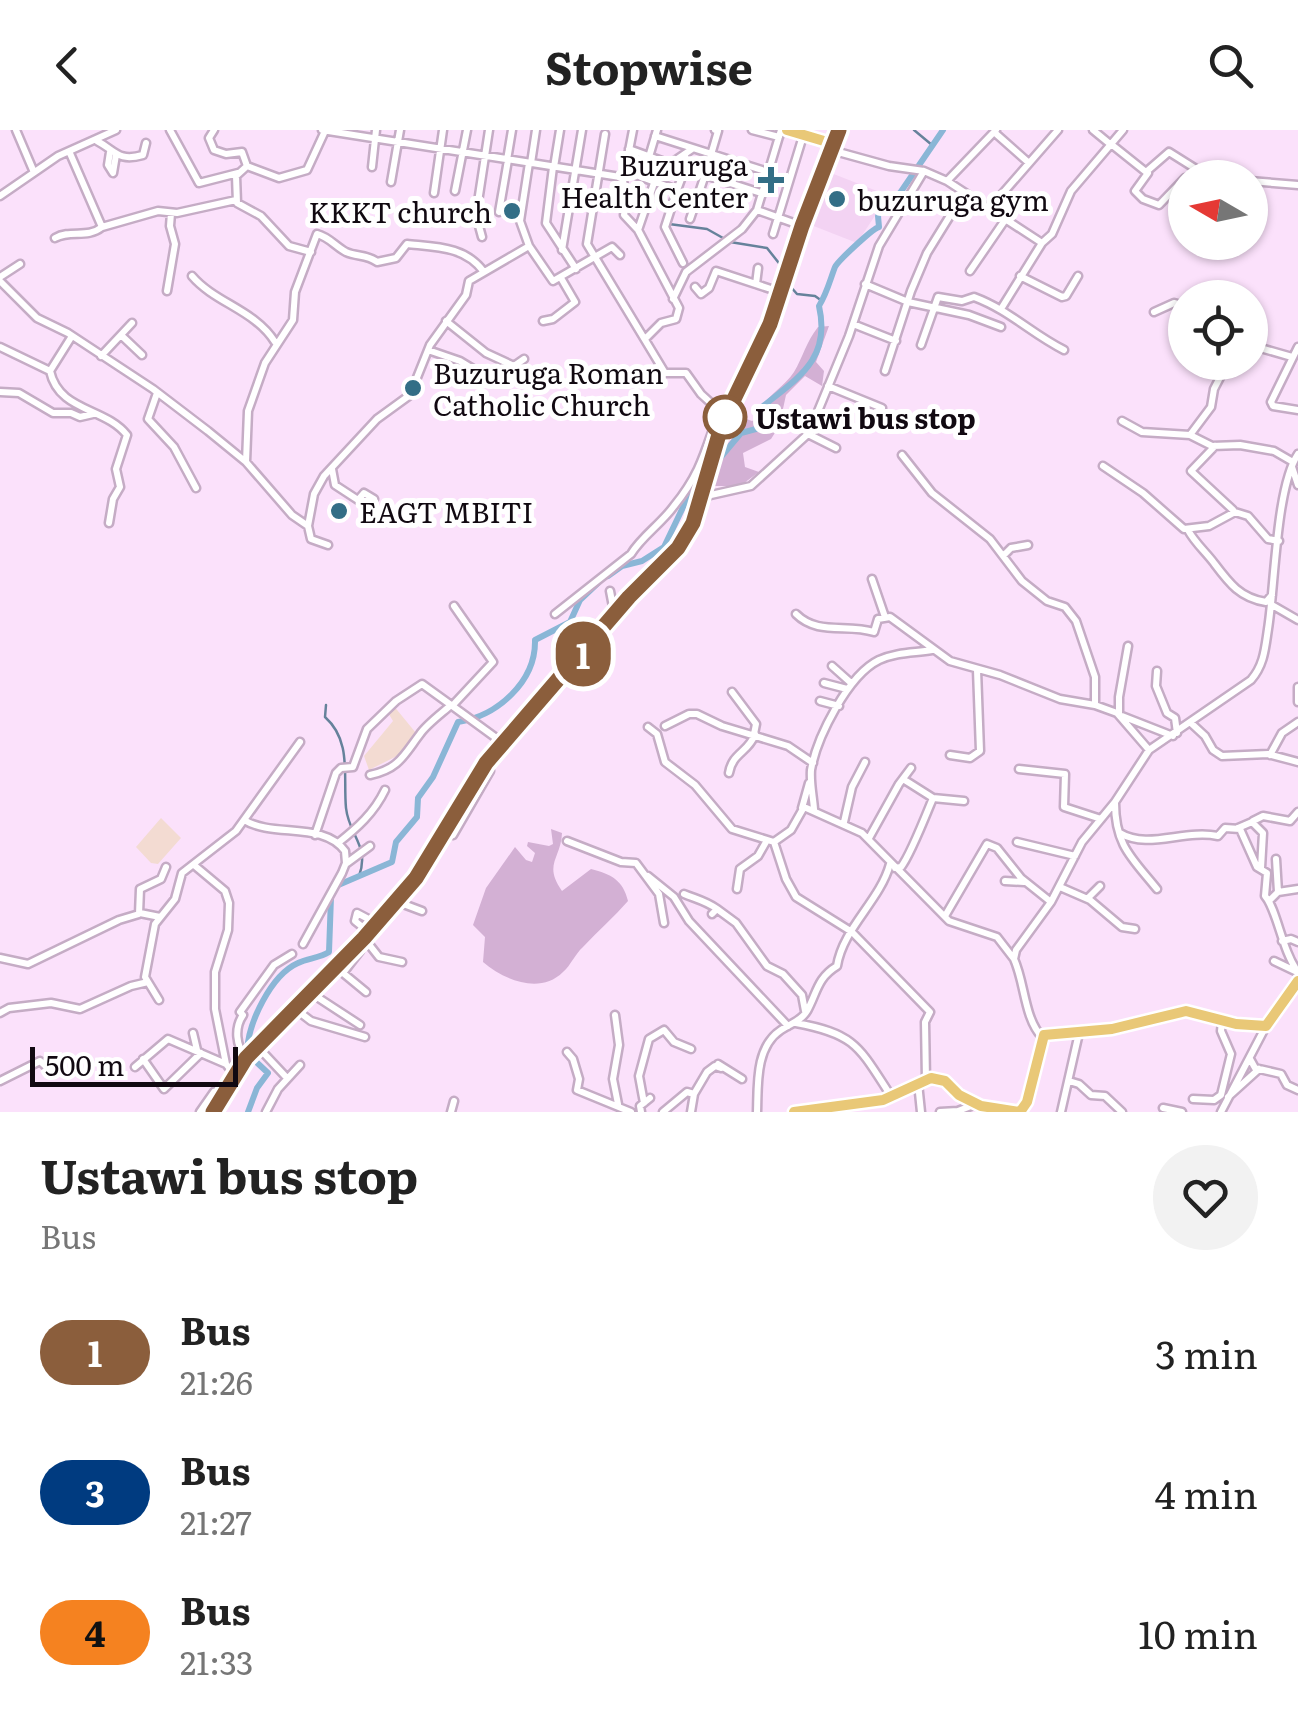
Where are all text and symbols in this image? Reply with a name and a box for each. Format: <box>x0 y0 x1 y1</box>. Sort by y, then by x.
text: Stopwise <box>545 32 753 99</box>
icon: back <box>40 38 95 93</box>
icon: search <box>1203 38 1258 93</box>
place label: Buzuruga Health Center <box>560 143 749 217</box>
north arrow <box>1168 160 1268 260</box>
map controls <box>1168 160 1268 380</box>
marker: Buzuruga Health Center <box>758 167 784 193</box>
place label: buzuruga gym <box>857 178 1049 220</box>
marker: buzuruga gym <box>826 188 848 210</box>
place label: KKKT church <box>308 190 492 232</box>
marker: KKKT church <box>501 200 523 222</box>
button: locate <box>1168 280 1268 380</box>
place label: Buzuruga Roman Catholic Church <box>433 351 664 425</box>
marker: Buzuruga Roman Catholic Church <box>402 377 424 399</box>
marker: Ustawi bus stop <box>704 396 746 438</box>
place label: Ustawi bus stop <box>755 396 976 438</box>
place label: EAGT MBITI <box>359 490 533 532</box>
marker: EAGT MBITI <box>328 500 350 522</box>
line badge: 1 <box>550 622 616 686</box>
text: 1 <box>576 628 590 680</box>
scale bar <box>30 1042 238 1086</box>
text: 500 m <box>45 1043 124 1085</box>
text: Ustawi bus stop <box>40 1138 418 1209</box>
button: heart <box>1153 1145 1258 1250</box>
text: Bus <box>40 1211 96 1259</box>
text: Bus <box>180 1300 251 1357</box>
text: 3 min <box>1155 1324 1258 1381</box>
text: 1 <box>88 1326 102 1378</box>
text: 21:26 <box>180 1357 253 1405</box>
text: Bus <box>180 1440 251 1497</box>
text: 4 min <box>1155 1464 1258 1521</box>
text: 3 <box>85 1466 105 1518</box>
text: 21:27 <box>180 1497 252 1545</box>
text: Bus <box>180 1580 251 1637</box>
text: 10 min <box>1138 1604 1258 1661</box>
text: 4 <box>84 1606 106 1658</box>
text: 21:33 <box>180 1637 253 1685</box>

